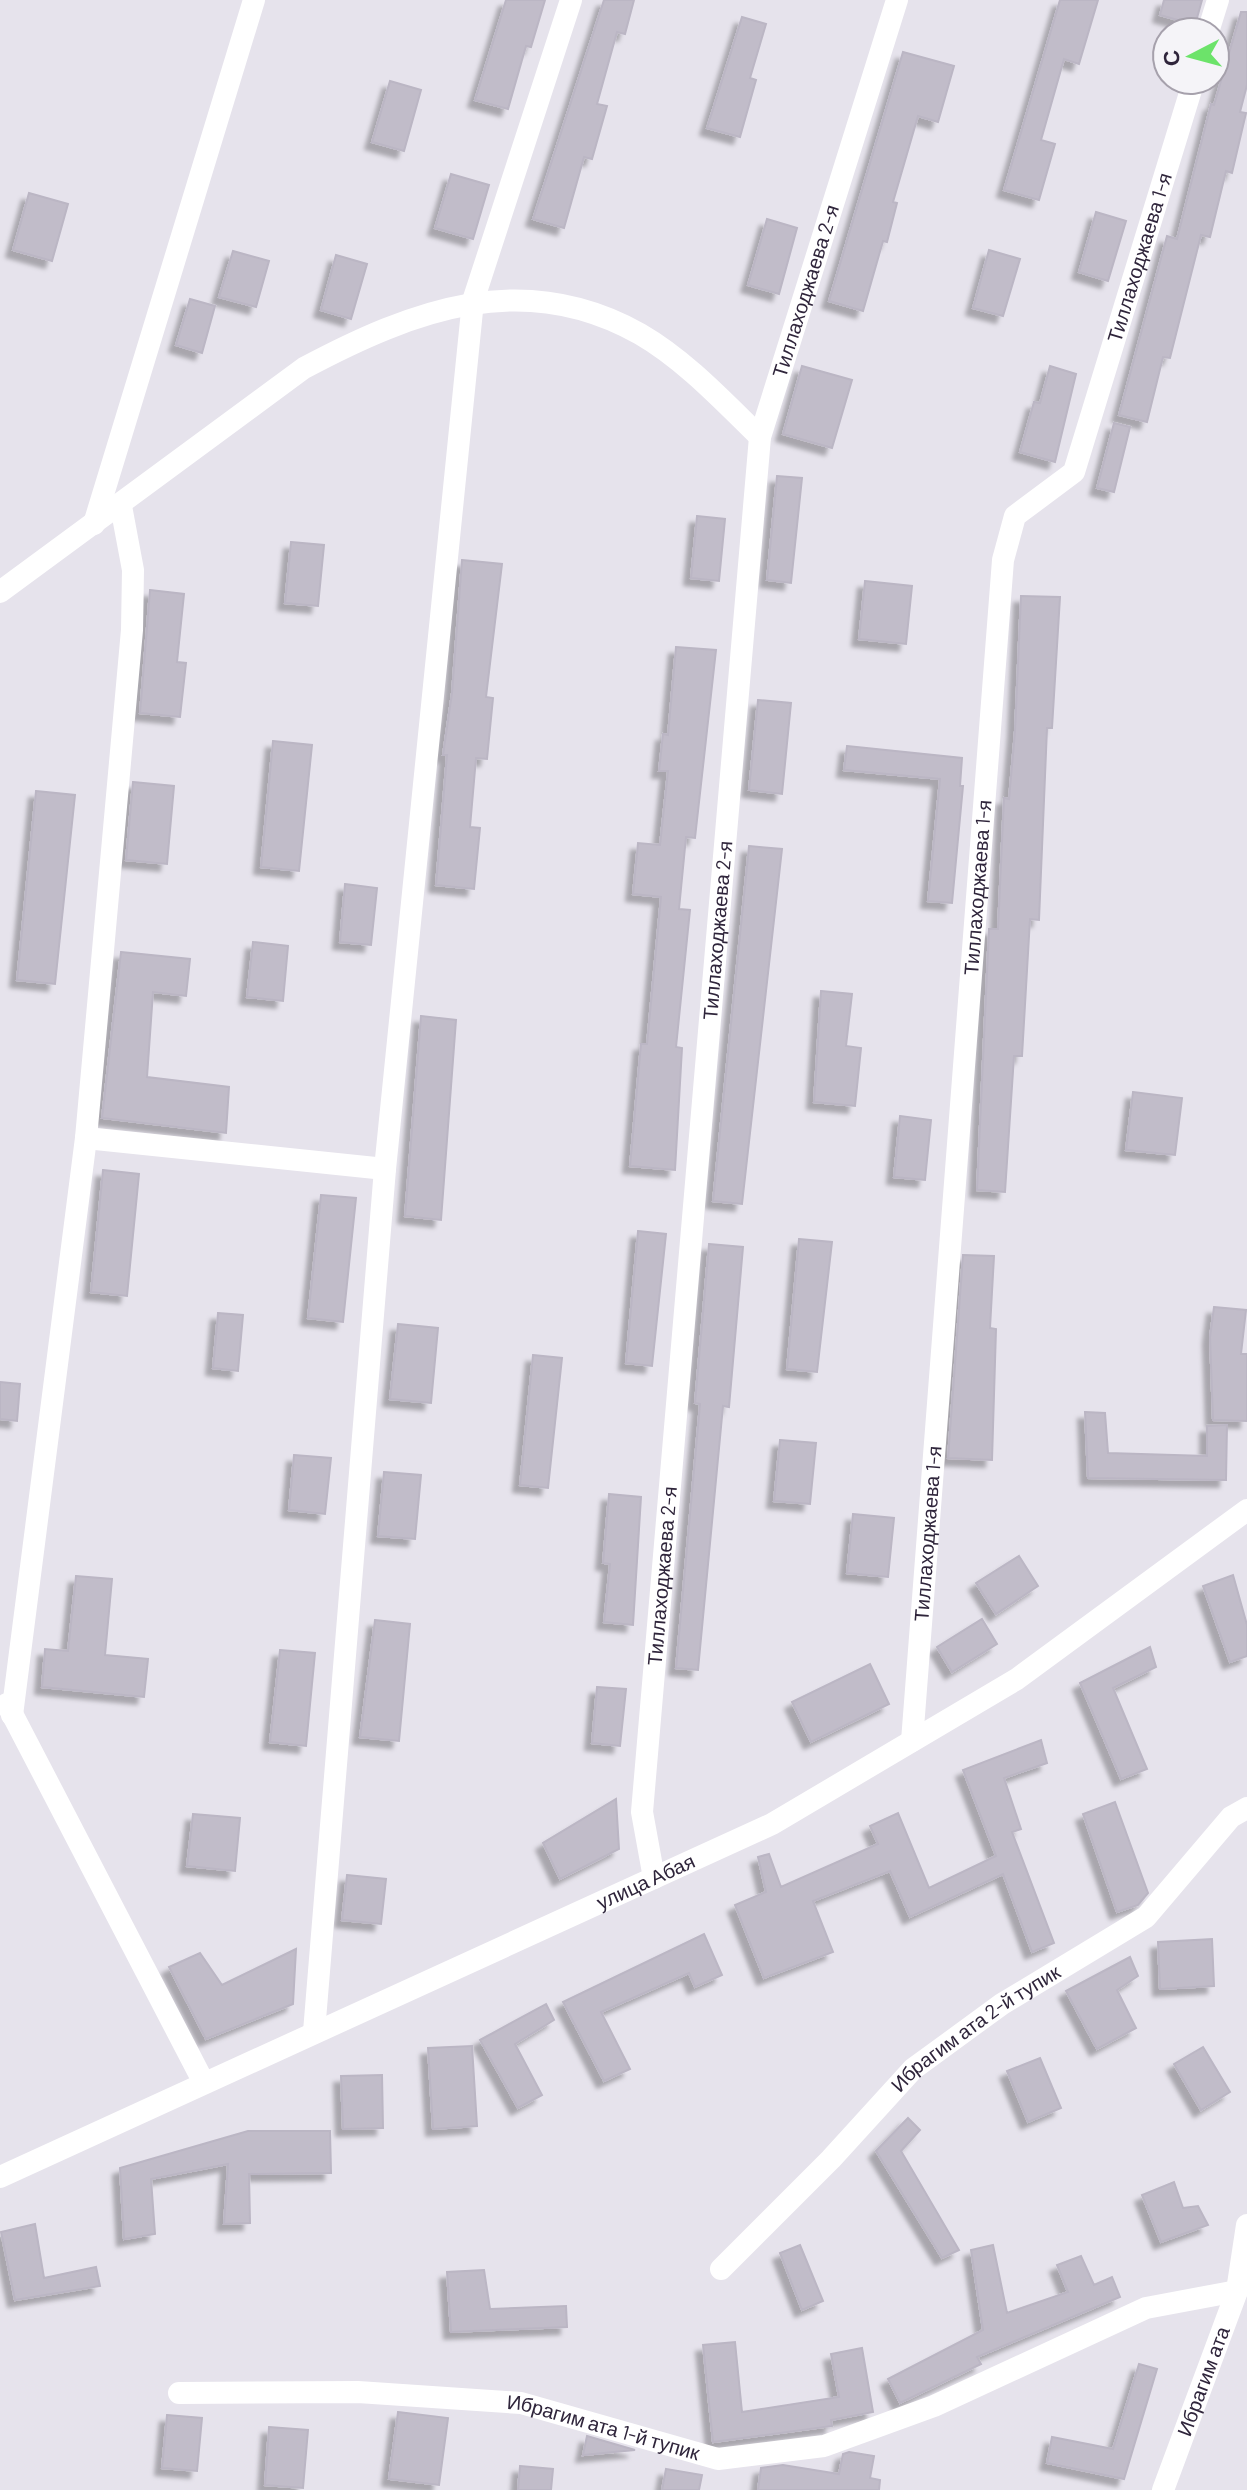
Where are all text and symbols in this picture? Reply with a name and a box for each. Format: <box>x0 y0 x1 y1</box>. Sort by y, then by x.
north arrow <box>1151 16 1231 96</box>
text: С <box>1156 49 1184 67</box>
street label: Тиллаходжаева 1-я <box>1101 170 1176 345</box>
street label: Тиллаходжаева 2-я <box>766 201 843 380</box>
street label: Тиллаходжаева 1-я <box>958 799 995 976</box>
street label: Тиллаходжаева 2-я <box>697 840 736 1021</box>
street label: Тиллаходжаева 1-я <box>908 1445 946 1622</box>
street label: Тиллаходжаева 2-я <box>642 1485 681 1666</box>
street label: улица Абая <box>592 1848 698 1914</box>
street label: Ибрагим ата 2-й тупик <box>885 1959 1064 2096</box>
street label: Ибрагим ата <box>1171 2322 1234 2439</box>
street label: Ибрагим ата 1-й тупик <box>506 2389 703 2464</box>

